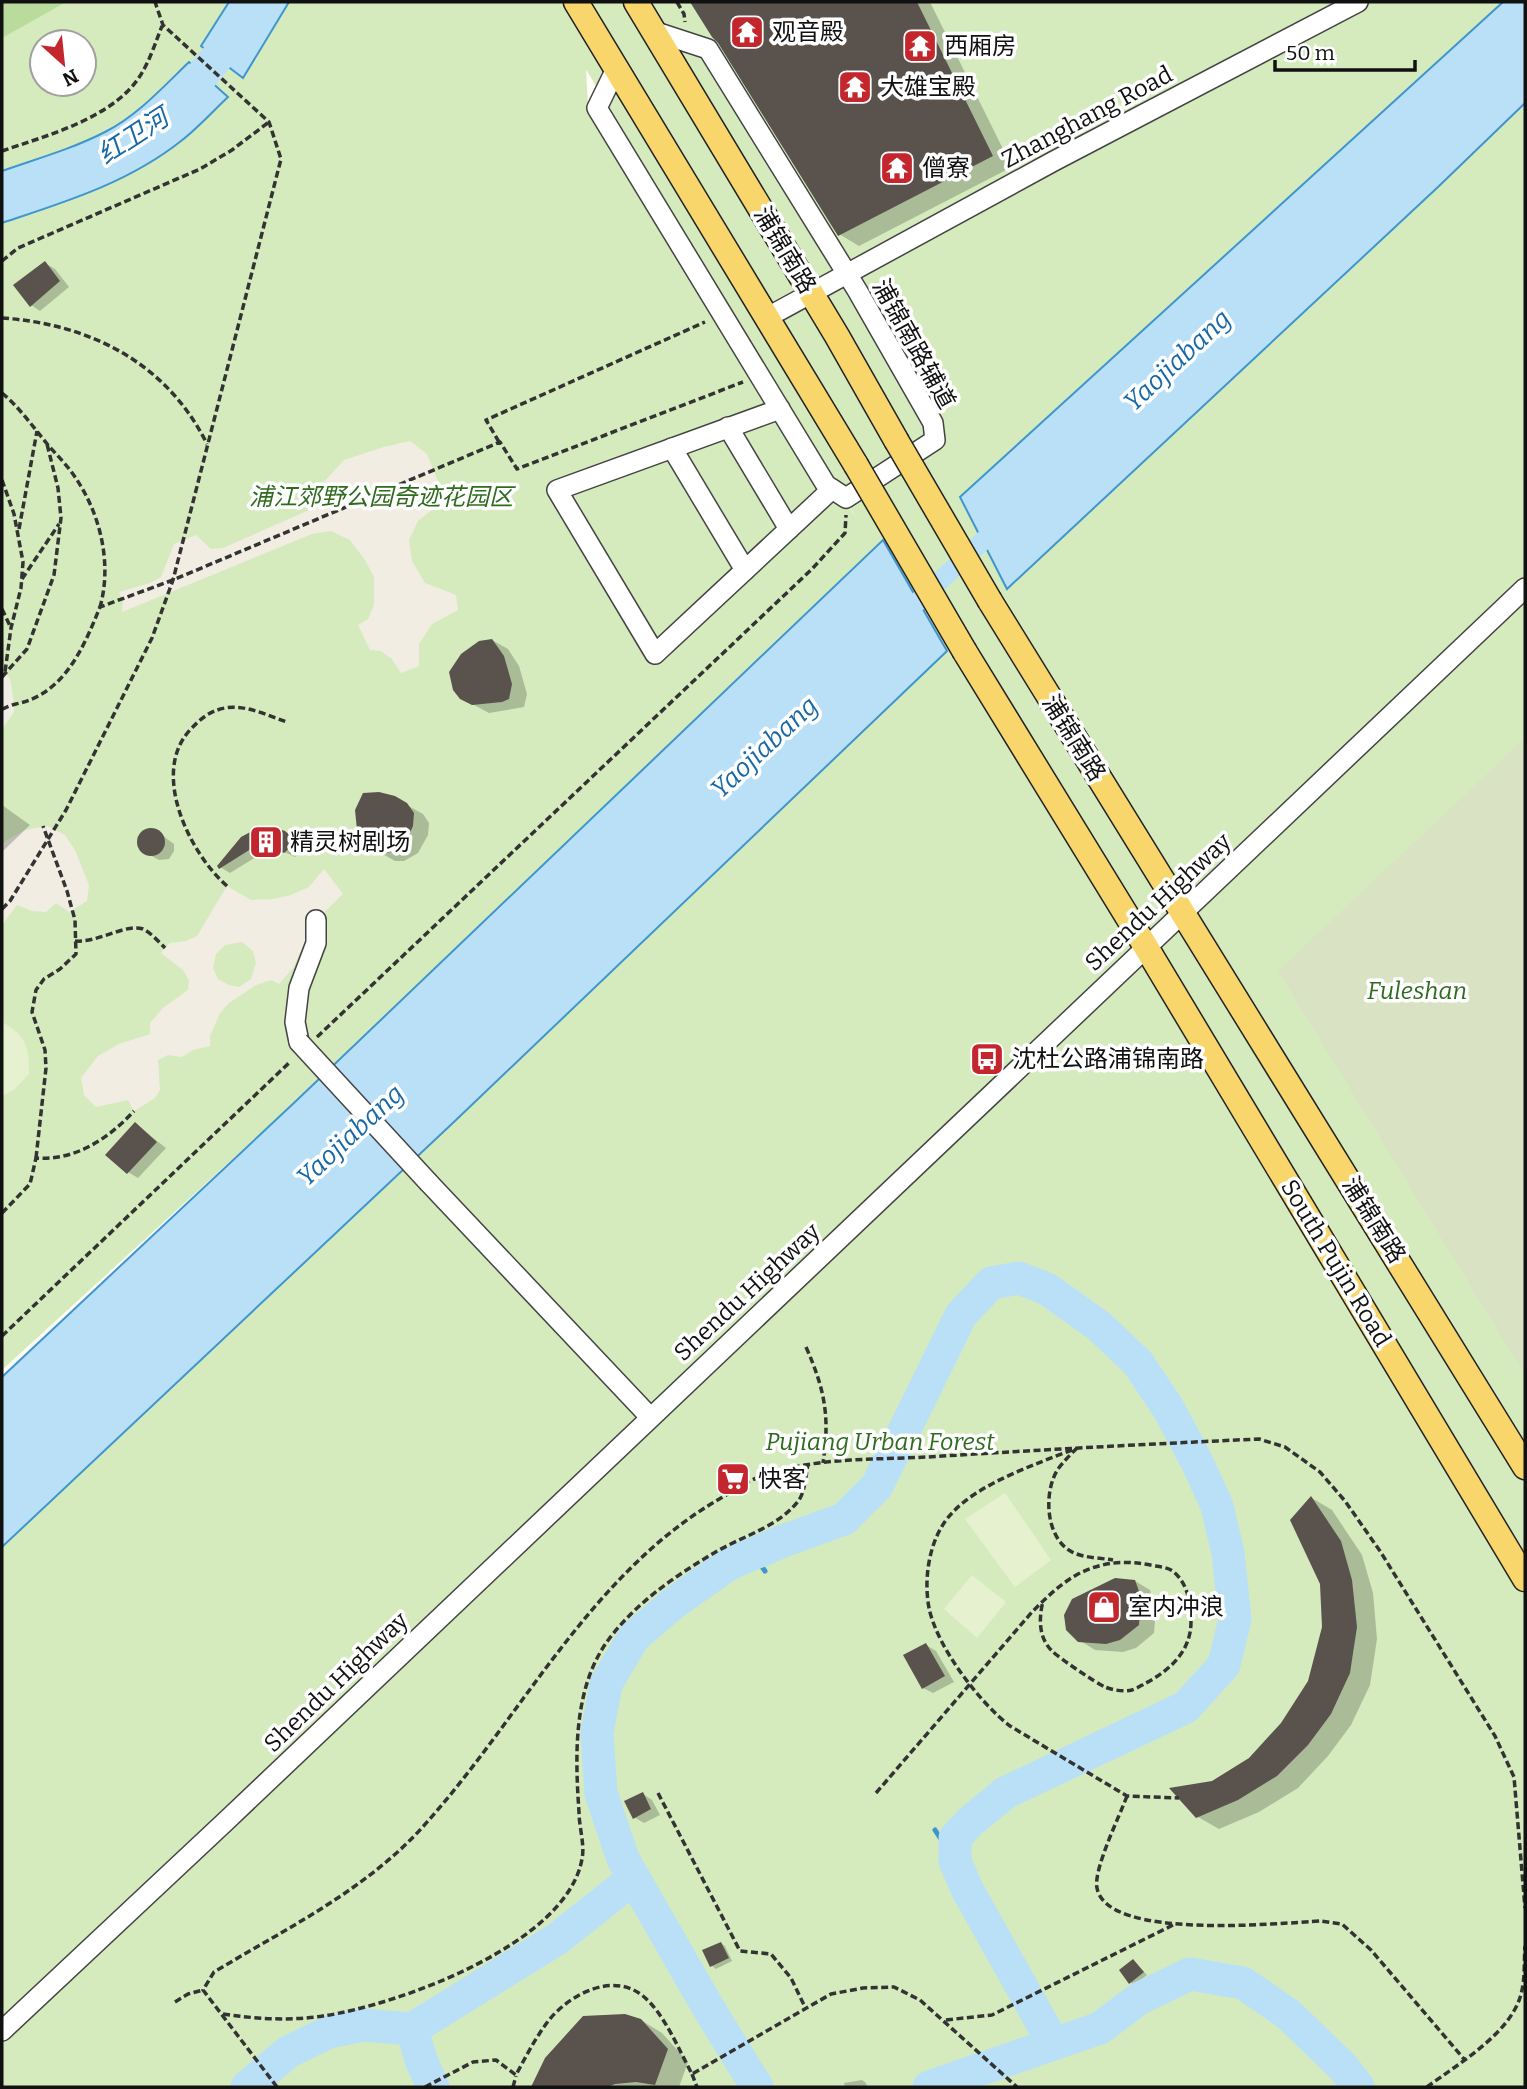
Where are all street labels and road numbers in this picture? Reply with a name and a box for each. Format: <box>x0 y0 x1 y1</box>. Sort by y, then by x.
street label: Zhanghang Road <box>997 60 1177 174</box>
street label: 浦锦南路 <box>748 202 822 298</box>
street label: 浦锦南路辅道 <box>867 274 961 414</box>
street label: 浦锦南路 <box>1037 690 1111 786</box>
street label: Shendu Highway <box>1079 827 1237 977</box>
street label: 浦锦南路 <box>1337 1172 1411 1268</box>
street label: South Pujin Road <box>1275 1174 1397 1352</box>
street label: Shendu Highway <box>668 1217 826 1367</box>
street label: Shendu Highway <box>258 1606 414 1758</box>

